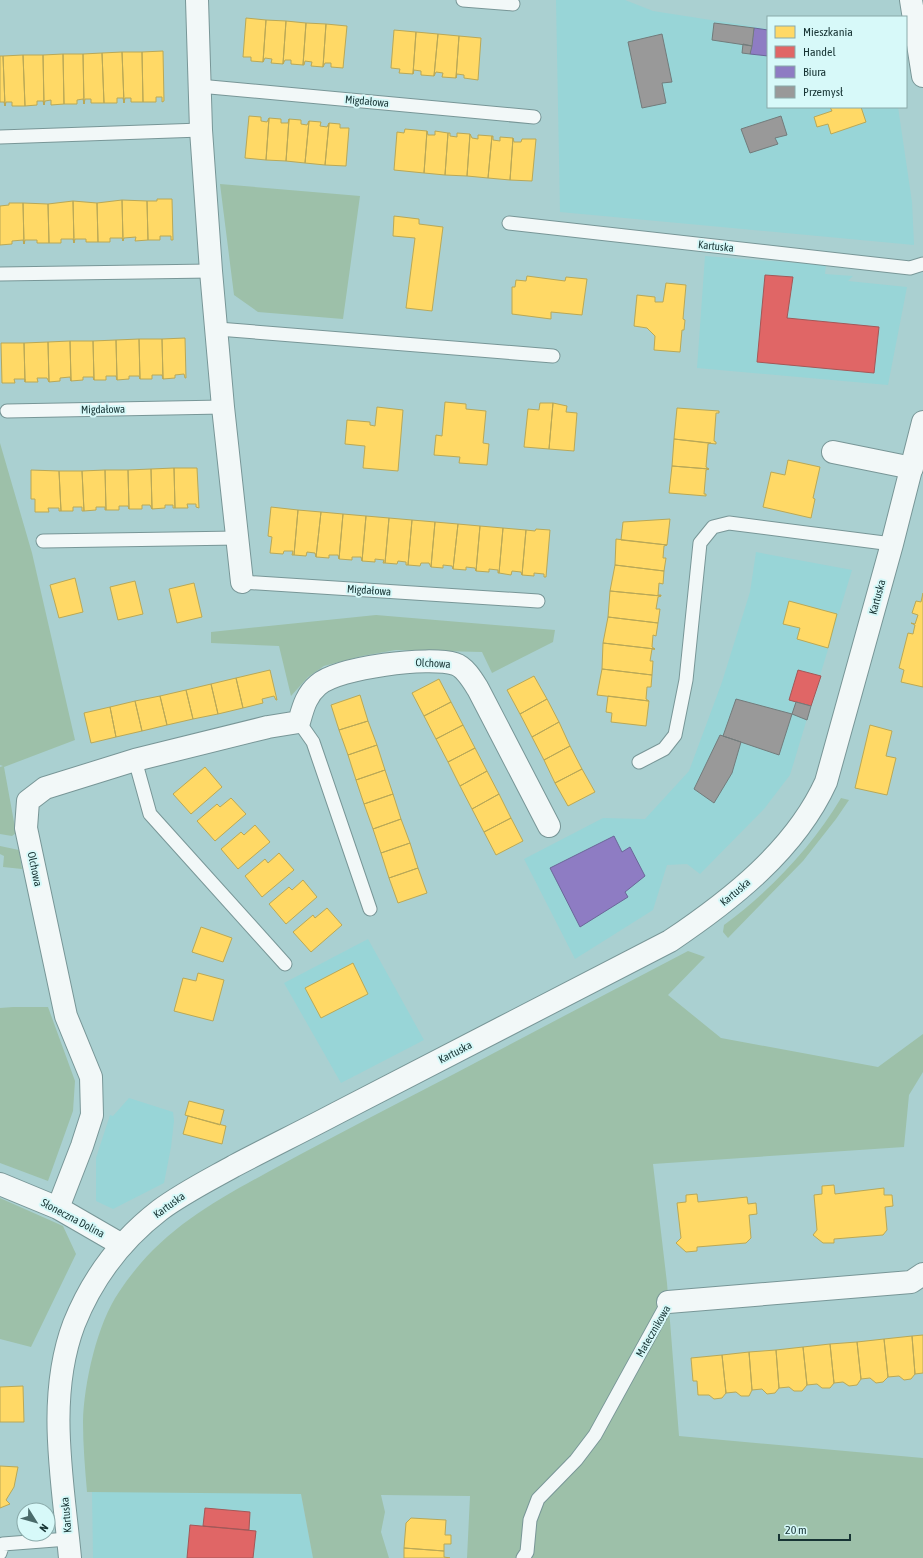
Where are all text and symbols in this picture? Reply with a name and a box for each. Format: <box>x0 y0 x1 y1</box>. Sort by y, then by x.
legend <box>767 16 907 108</box>
text: Mieszkania <box>803 25 853 39</box>
text: Handel <box>803 45 837 59</box>
text: Biura <box>803 65 826 79</box>
text: Przemysł <box>803 85 844 99</box>
street label: Migdałowa <box>344 93 390 109</box>
street label: Kartuska <box>698 238 734 254</box>
street label: Migdałowa <box>81 403 125 415</box>
street label: Kartuska <box>867 578 887 616</box>
street label: Migdałowa <box>347 582 391 598</box>
street label: Olchowa <box>415 656 451 670</box>
street label: Olchowa <box>25 850 45 888</box>
street label: Kartuska <box>717 876 753 908</box>
street label: Kartuska <box>436 1039 474 1065</box>
street label: Kartuska <box>151 1190 187 1220</box>
street label: Słoneczna Dolina <box>39 1196 107 1240</box>
street label: Matecznikowa <box>633 1303 673 1359</box>
street label: Kartuska <box>58 1497 74 1533</box>
north arrow <box>16 1502 56 1542</box>
scale bar <box>779 1516 850 1542</box>
text: N <box>37 1522 51 1534</box>
text: 20 m <box>785 1523 807 1537</box>

